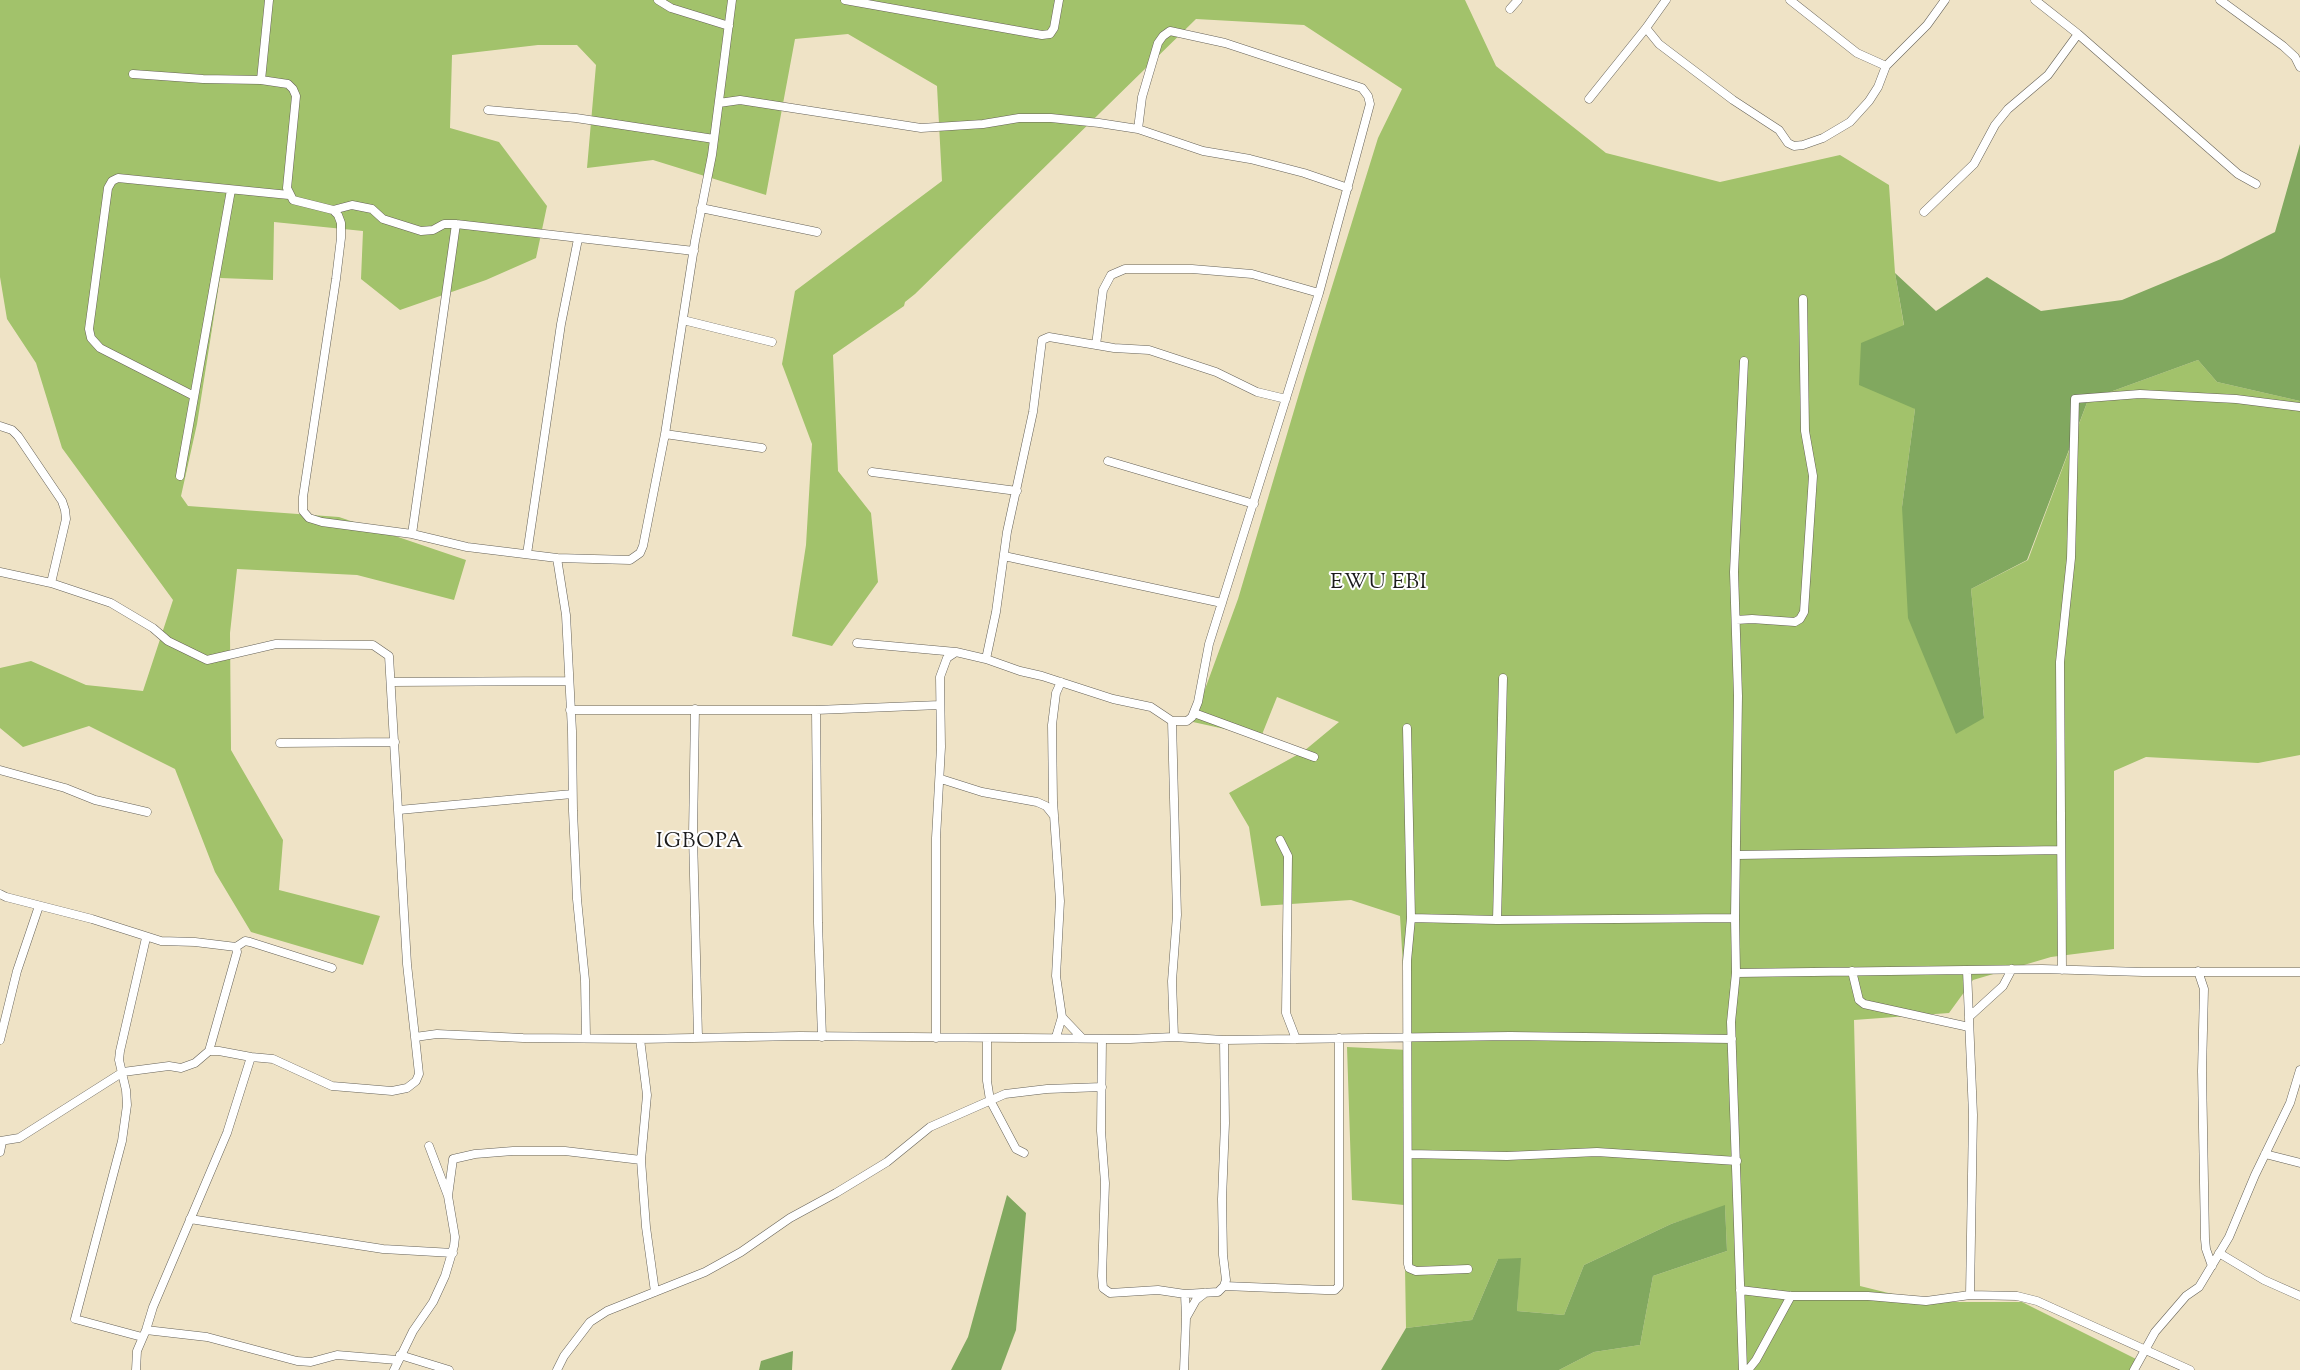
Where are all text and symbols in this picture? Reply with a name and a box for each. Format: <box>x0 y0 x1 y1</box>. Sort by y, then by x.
district label: EWU EBI <box>1329 571 1429 597</box>
district label: IGBOPA <box>655 830 745 856</box>

